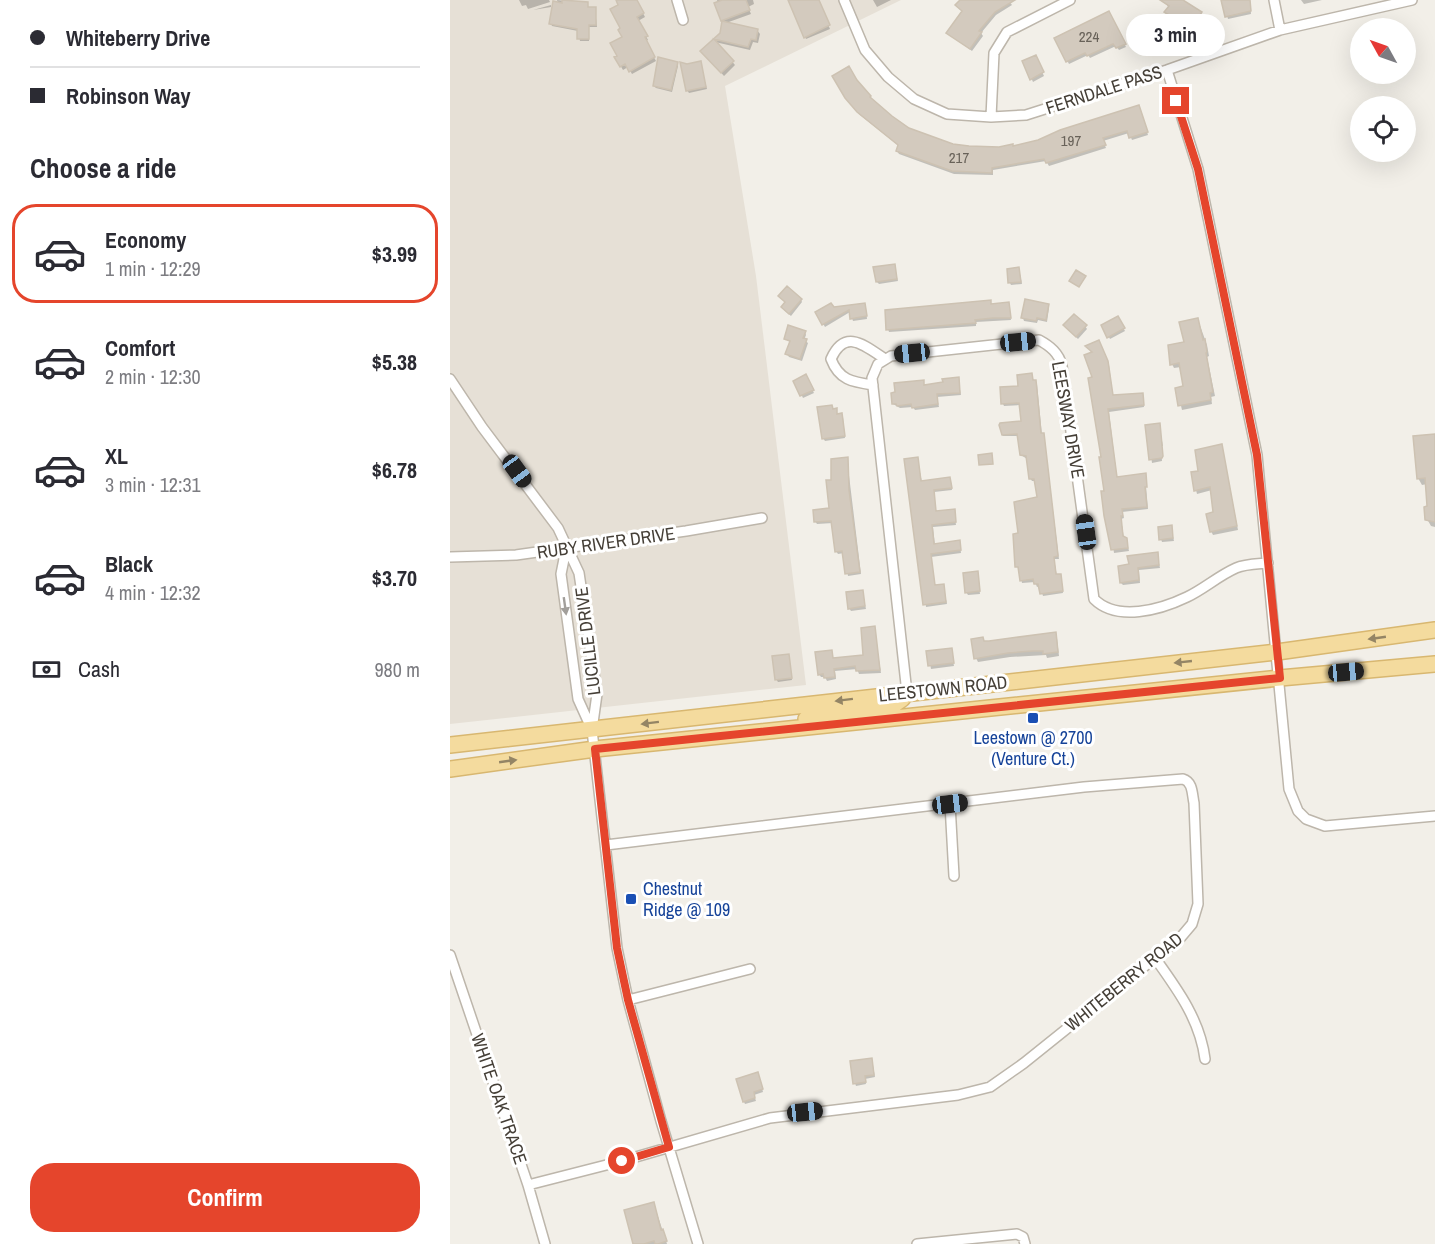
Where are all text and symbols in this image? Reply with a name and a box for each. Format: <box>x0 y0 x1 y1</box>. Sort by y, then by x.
callout: 3 min <box>1126 14 1226 56</box>
north arrow <box>1350 18 1416 84</box>
map controls <box>1350 18 1416 162</box>
text: 3 min <box>1154 21 1197 48</box>
text: Whiteberry Drive <box>66 23 210 53</box>
house number: 224 <box>1079 26 1099 47</box>
street label: FERNDALE PASS <box>1042 59 1165 120</box>
text: Robinson Way <box>66 81 191 111</box>
route end <box>1162 87 1189 114</box>
button: locate <box>1350 96 1416 162</box>
house number: 197 <box>1061 130 1081 151</box>
house number: 217 <box>949 147 969 168</box>
text: Choose a ride <box>30 150 176 186</box>
text: Economy <box>105 225 186 255</box>
icon: car <box>33 227 87 281</box>
text: $3.99 <box>372 239 417 269</box>
text: 1 min · 12:29 <box>105 255 201 282</box>
car <box>999 331 1037 353</box>
text: Comfort <box>105 333 175 363</box>
icon: car <box>33 335 87 389</box>
car <box>893 342 931 364</box>
text: $5.38 <box>372 347 417 377</box>
street label: LEESWAY DRIVE <box>1046 359 1091 481</box>
text: 2 min · 12:30 <box>105 363 201 390</box>
text: XL <box>105 441 128 471</box>
icon: car <box>33 443 87 497</box>
car <box>499 451 535 491</box>
text: $6.78 <box>372 455 417 485</box>
text: 3 min · 12:31 <box>105 471 201 498</box>
car <box>1075 513 1097 551</box>
street label: RUBY RIVER DRIVE <box>535 520 677 565</box>
text: Black <box>105 549 153 579</box>
icon: car <box>33 551 87 605</box>
text: $3.70 <box>372 563 417 593</box>
text: 4 min · 12:32 <box>105 579 201 606</box>
street label: LUCILLE DRIVE <box>568 585 607 697</box>
one-way arrow <box>561 597 570 616</box>
one-way arrow <box>1367 634 1386 643</box>
icon: cash <box>30 653 63 686</box>
text: Cash <box>78 654 120 684</box>
text: 980 m <box>374 656 420 683</box>
one-way arrow <box>1174 657 1193 667</box>
car <box>1327 661 1365 683</box>
street label: LEESTOWN ROAD <box>877 669 1009 708</box>
one-way arrow <box>834 695 853 705</box>
marker: Leestown @ 2700 (Venture Ct.) <box>1026 711 1040 725</box>
one-way arrow <box>640 718 659 728</box>
place label: Leestown @ 2700 (Venture Ct.) <box>973 725 1093 771</box>
one-way arrow <box>499 756 518 765</box>
car <box>931 793 969 815</box>
place label: Chestnut Ridge @ 109 <box>643 876 730 922</box>
marker: Chestnut Ridge @ 109 <box>624 892 638 906</box>
street label: WHITEBERRY ROAD <box>1060 926 1188 1037</box>
street label: WHITE OAK TRACE <box>465 1030 534 1168</box>
car <box>786 1101 824 1123</box>
route start <box>608 1147 635 1174</box>
button: Confirm <box>30 1163 420 1232</box>

